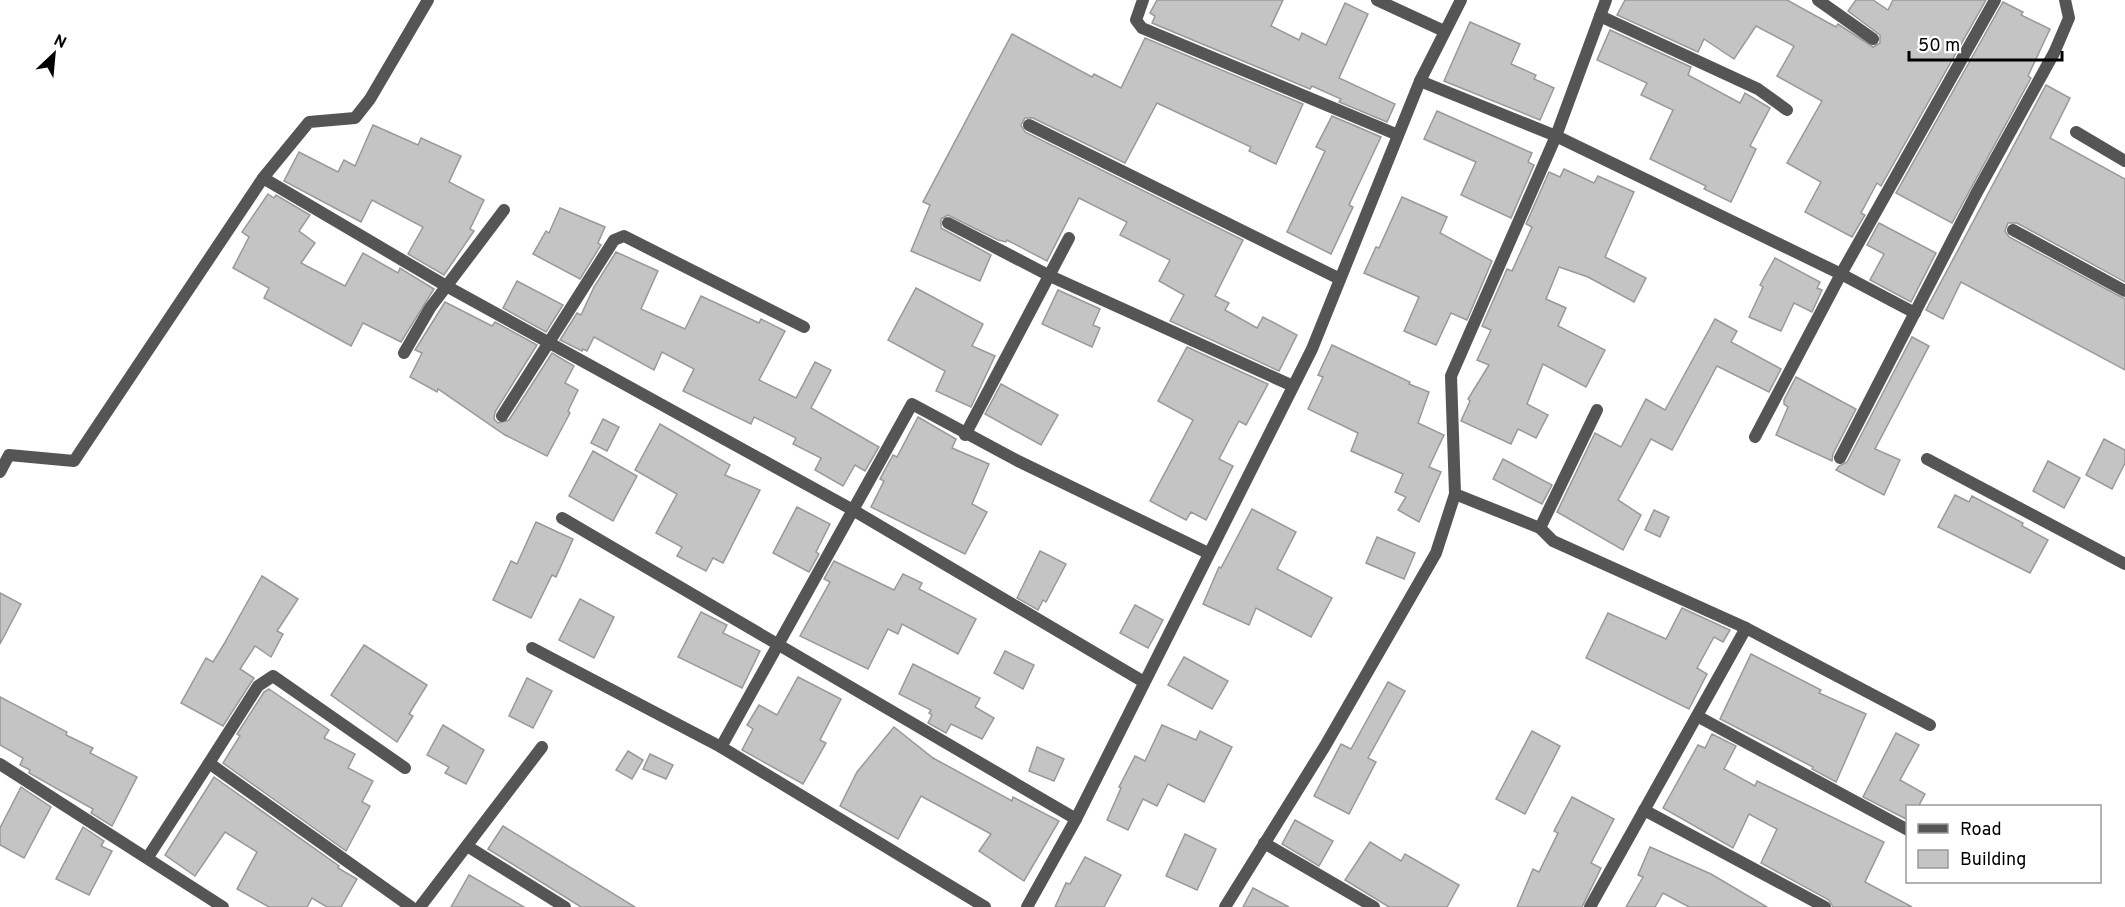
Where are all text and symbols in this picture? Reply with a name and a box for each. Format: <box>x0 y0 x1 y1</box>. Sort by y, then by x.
north arrow <box>24 24 84 84</box>
scale bar <box>1909 24 2062 62</box>
text: N <box>50 31 69 54</box>
text: 50 m <box>1918 35 1960 58</box>
legend <box>1906 805 2101 883</box>
text: Road <box>1960 819 2002 842</box>
text: Building <box>1960 849 2026 872</box>

